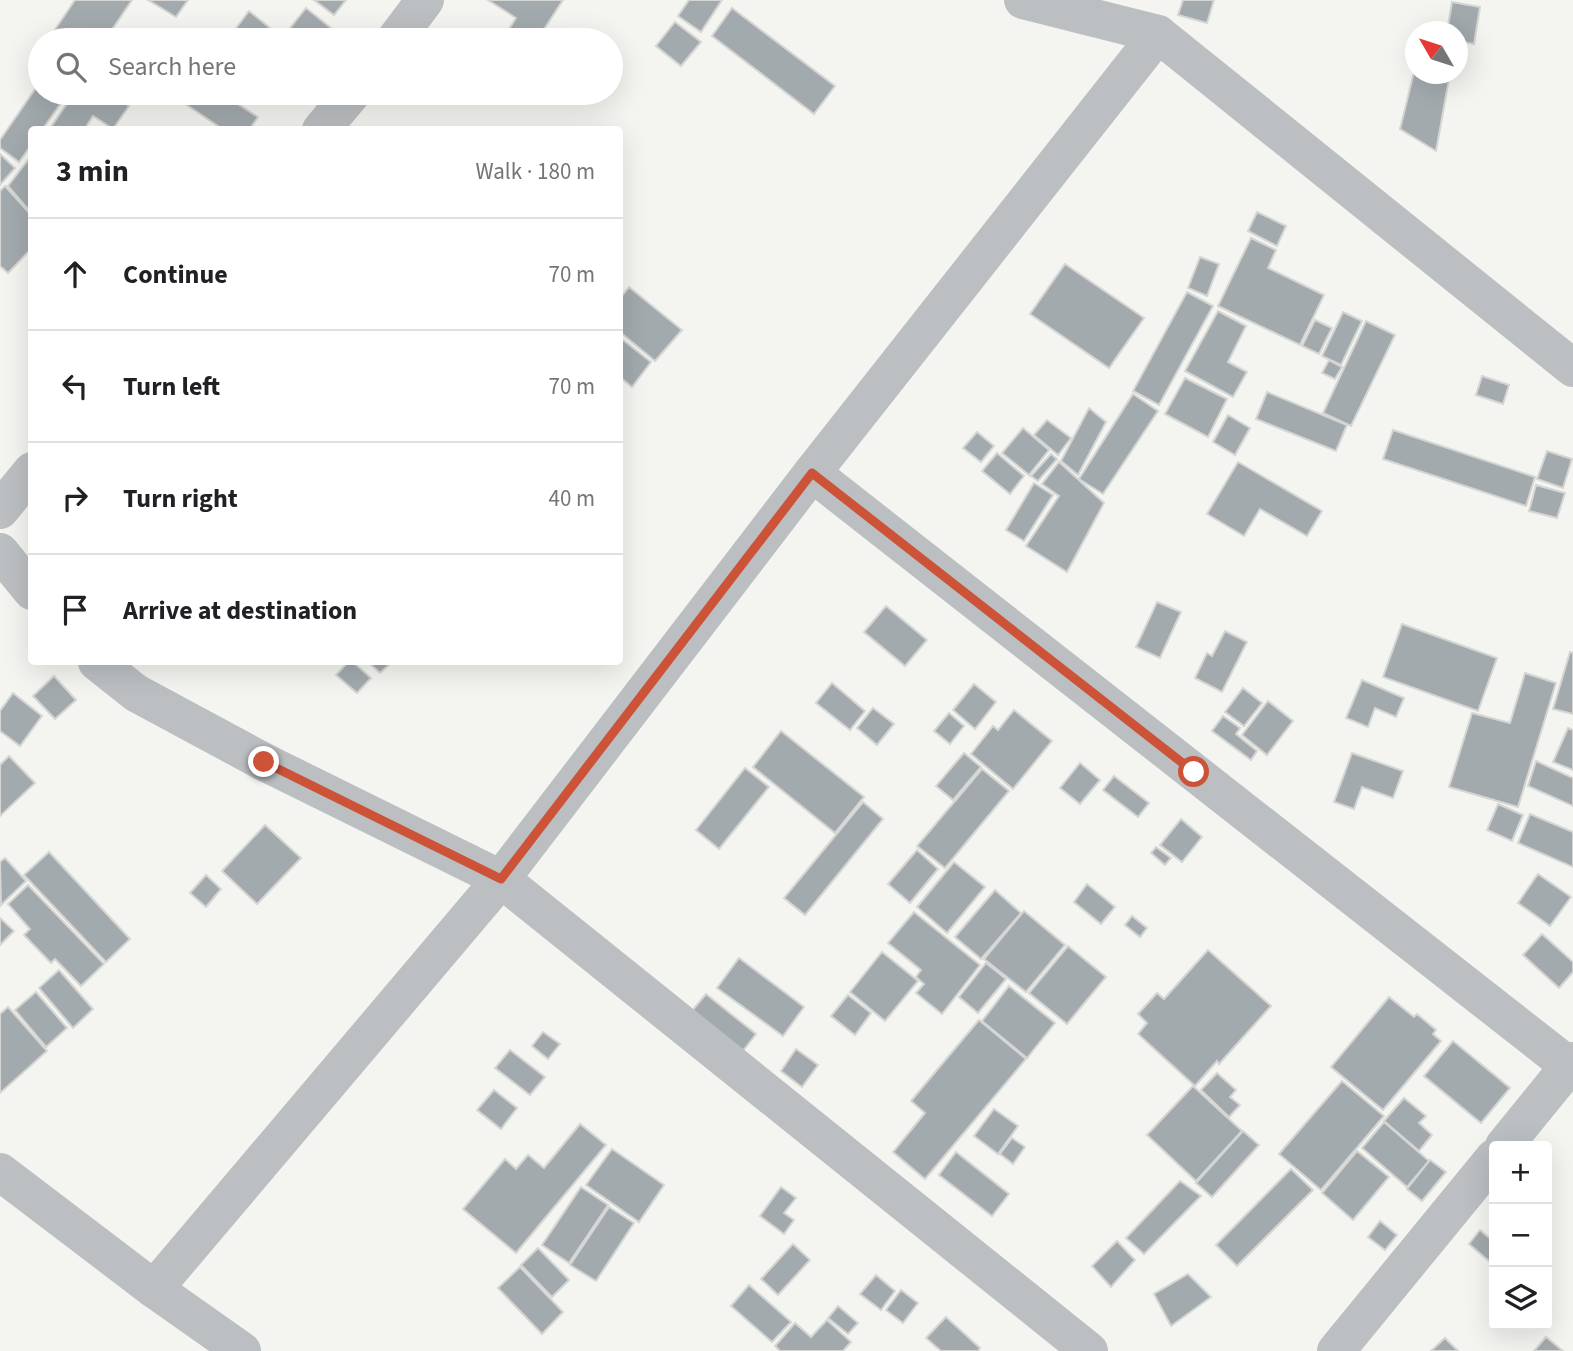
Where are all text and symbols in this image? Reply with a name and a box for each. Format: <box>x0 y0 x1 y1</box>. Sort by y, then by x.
north arrow <box>1405 21 1468 84</box>
search box <box>28 28 623 105</box>
icon: search <box>52 48 90 86</box>
text: Search here <box>108 48 236 85</box>
text: 3 min <box>56 150 129 193</box>
text: Walk · 180 m <box>476 155 595 188</box>
icon: ahead <box>56 255 94 293</box>
text: Continue <box>123 256 228 293</box>
text: 70 m <box>548 258 595 291</box>
icon: left <box>56 367 94 405</box>
text: Turn left <box>123 368 220 405</box>
text: 70 m <box>548 370 595 403</box>
icon: right <box>56 479 94 517</box>
text: Turn right <box>123 480 238 517</box>
text: 40 m <box>548 482 595 515</box>
icon: arrive <box>56 591 94 629</box>
text: Arrive at destination <box>123 592 357 629</box>
route end <box>248 746 279 777</box>
route start <box>1178 756 1209 787</box>
map controls <box>1489 1141 1552 1330</box>
button: + <box>1489 1141 1552 1204</box>
button: − <box>1489 1204 1552 1267</box>
button: layers <box>1489 1267 1552 1330</box>

